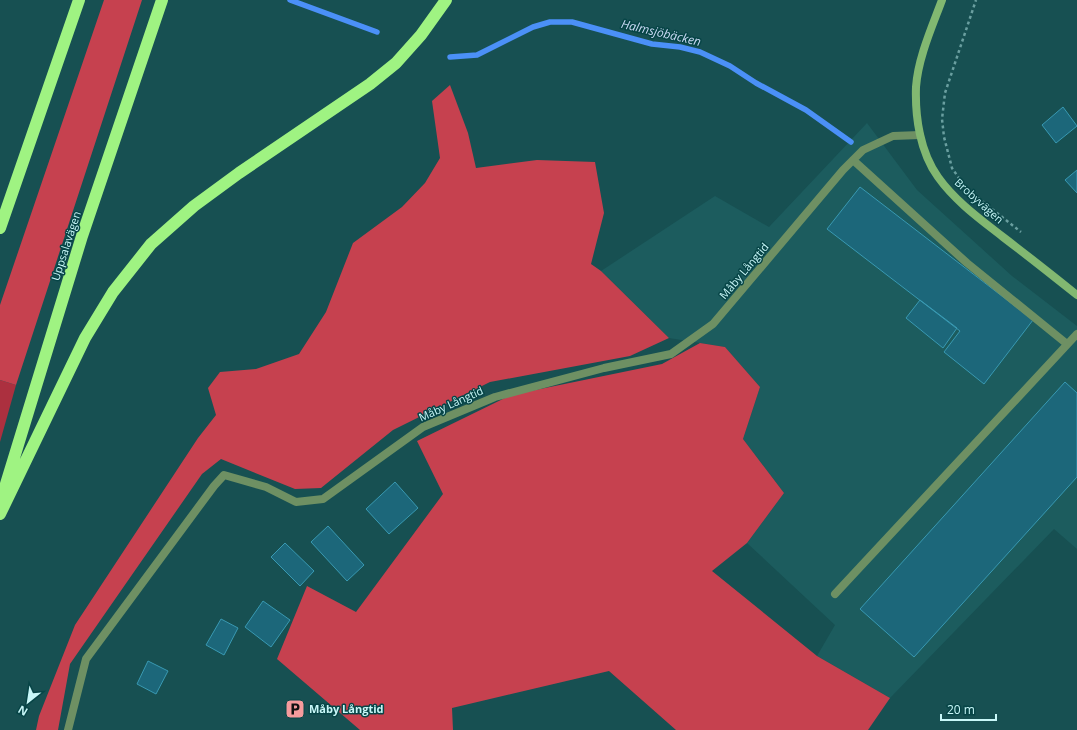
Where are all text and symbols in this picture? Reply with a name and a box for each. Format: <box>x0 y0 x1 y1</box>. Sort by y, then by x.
water label: Halmsjöbäcken <box>620 15 703 50</box>
street label: Brobyvägen <box>952 175 1007 227</box>
street label: Uppsalavägen <box>47 209 84 283</box>
street label: Måby Långtid <box>716 239 772 302</box>
street label: Måby Långtid <box>416 383 485 424</box>
north arrow <box>8 682 48 722</box>
scale bar <box>941 696 996 722</box>
parking icon: Måby Långtid <box>284 698 306 720</box>
place label: Måby Långtid <box>309 701 384 716</box>
text: 20 m <box>947 701 975 718</box>
text: N <box>15 702 30 720</box>

